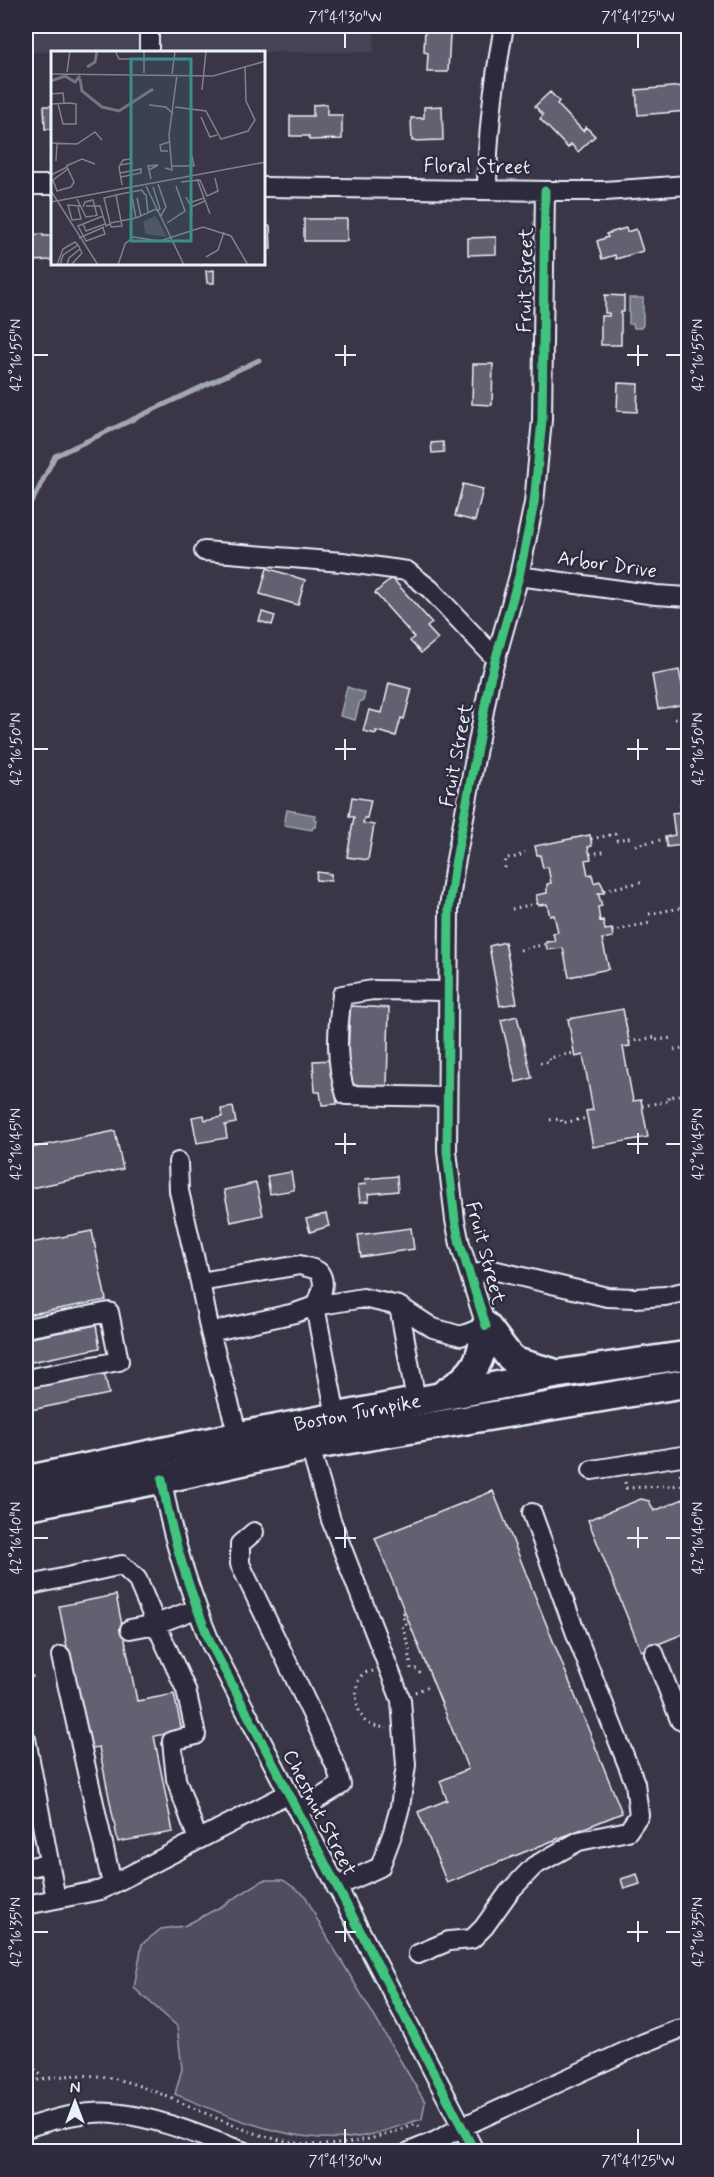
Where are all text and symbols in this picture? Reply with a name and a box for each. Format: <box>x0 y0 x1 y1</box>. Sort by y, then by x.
text: 71°41'30"W <box>308 8 382 28</box>
text: 71°41'25"W <box>601 8 675 28</box>
inset map <box>51 51 266 266</box>
street label: Floral Street <box>423 153 531 181</box>
street label: Fruit Street <box>512 227 540 333</box>
text: 42°16'55"N <box>7 319 27 391</box>
text: 42°16'55"N <box>689 319 709 391</box>
street label: Arbor Drive <box>556 545 658 585</box>
street label: Fruit Street <box>434 701 480 809</box>
text: 42°16'50"N <box>7 713 27 785</box>
text: 42°16'50"N <box>689 713 709 785</box>
text: 42°16'45"N <box>7 1108 27 1180</box>
text: 42°16'45"N <box>689 1108 709 1180</box>
street label: Fruit Street <box>458 1199 512 1308</box>
street label: Boston Turnpike <box>292 1387 423 1438</box>
text: 42°16'40"N <box>7 1502 27 1574</box>
text: 42°16'40"N <box>689 1502 709 1574</box>
street label: Chestnut Street <box>276 1745 362 1881</box>
text: 42°16'35"N <box>7 1897 27 1967</box>
text: 42°16'35"N <box>689 1897 709 1967</box>
north arrow <box>45 2072 105 2132</box>
text: N <box>70 2078 80 2099</box>
text: 71°41'30"W <box>308 2152 382 2172</box>
text: 71°41'25"W <box>601 2152 675 2172</box>

